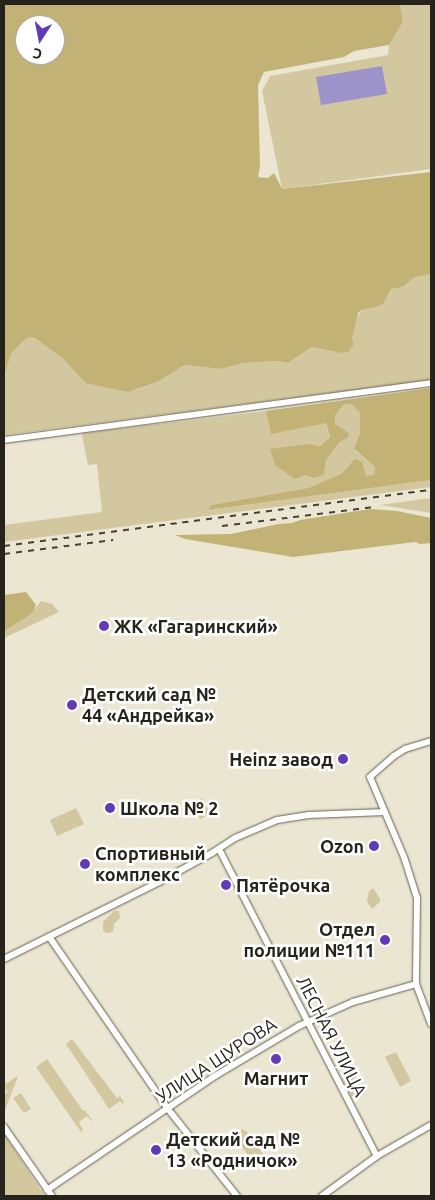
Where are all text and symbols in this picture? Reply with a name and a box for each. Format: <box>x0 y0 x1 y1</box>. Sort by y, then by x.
north arrow <box>15 15 65 65</box>
text: С <box>31 45 43 62</box>
place label: ЖК «Гагаринский» <box>114 615 278 637</box>
marker: ЖК «Гагаринский» <box>98 620 110 632</box>
place label: Детский сад № 44 «Андрейка» <box>82 684 216 726</box>
marker: Детский сад № 44 «Андрейка» <box>66 699 78 711</box>
place label: Heinz завод <box>229 748 333 770</box>
marker: Heinz завод <box>337 753 349 765</box>
place label: Школа № 2 <box>120 797 218 819</box>
marker: Школа № 2 <box>104 802 116 814</box>
place label: Ozon <box>320 835 364 857</box>
marker: Ozon <box>368 840 380 852</box>
place label: Спортивный комплекс <box>95 843 206 886</box>
marker: Спортивный комплекс <box>79 858 91 870</box>
place label: Пятёрочка <box>236 874 330 896</box>
marker: Пятёрочка <box>220 879 232 891</box>
place label: Отдел полиции №111 <box>243 919 375 962</box>
marker: Отдел полиции №111 <box>379 934 391 946</box>
street label: ЛЕСНАЯ УЛИЦА <box>292 972 372 1100</box>
street label: УЛИЦА ЩУРОВА <box>152 1013 280 1107</box>
marker: Магнит <box>270 1053 282 1065</box>
place label: Магнит <box>244 1067 308 1089</box>
place label: Детский сад № 13 «Родничок» <box>166 1129 300 1172</box>
marker: Детский сад № 13 «Родничок» <box>150 1144 162 1156</box>

